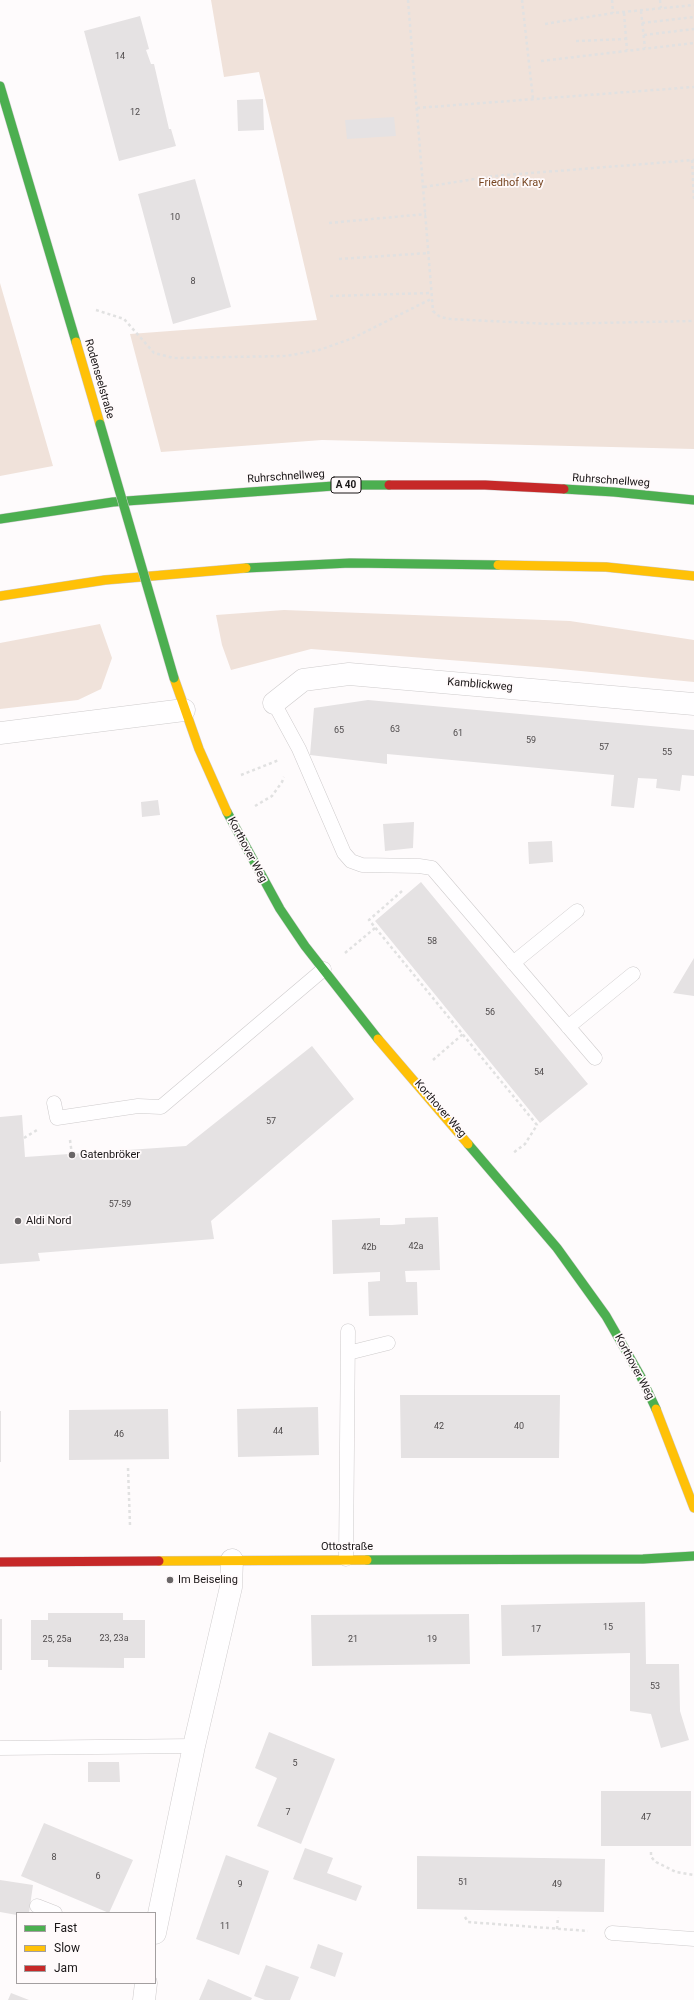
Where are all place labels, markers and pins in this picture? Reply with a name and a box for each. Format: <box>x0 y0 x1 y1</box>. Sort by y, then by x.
place label: Gatenbröker <box>80 1148 140 1162</box>
marker: Gatenbröker <box>67 1150 77 1160</box>
place label: Aldi Nord <box>26 1214 71 1228</box>
marker: Aldi Nord <box>13 1216 23 1226</box>
place label: Im Beiseling <box>178 1573 238 1587</box>
marker: Im Beiseling <box>165 1575 175 1585</box>

